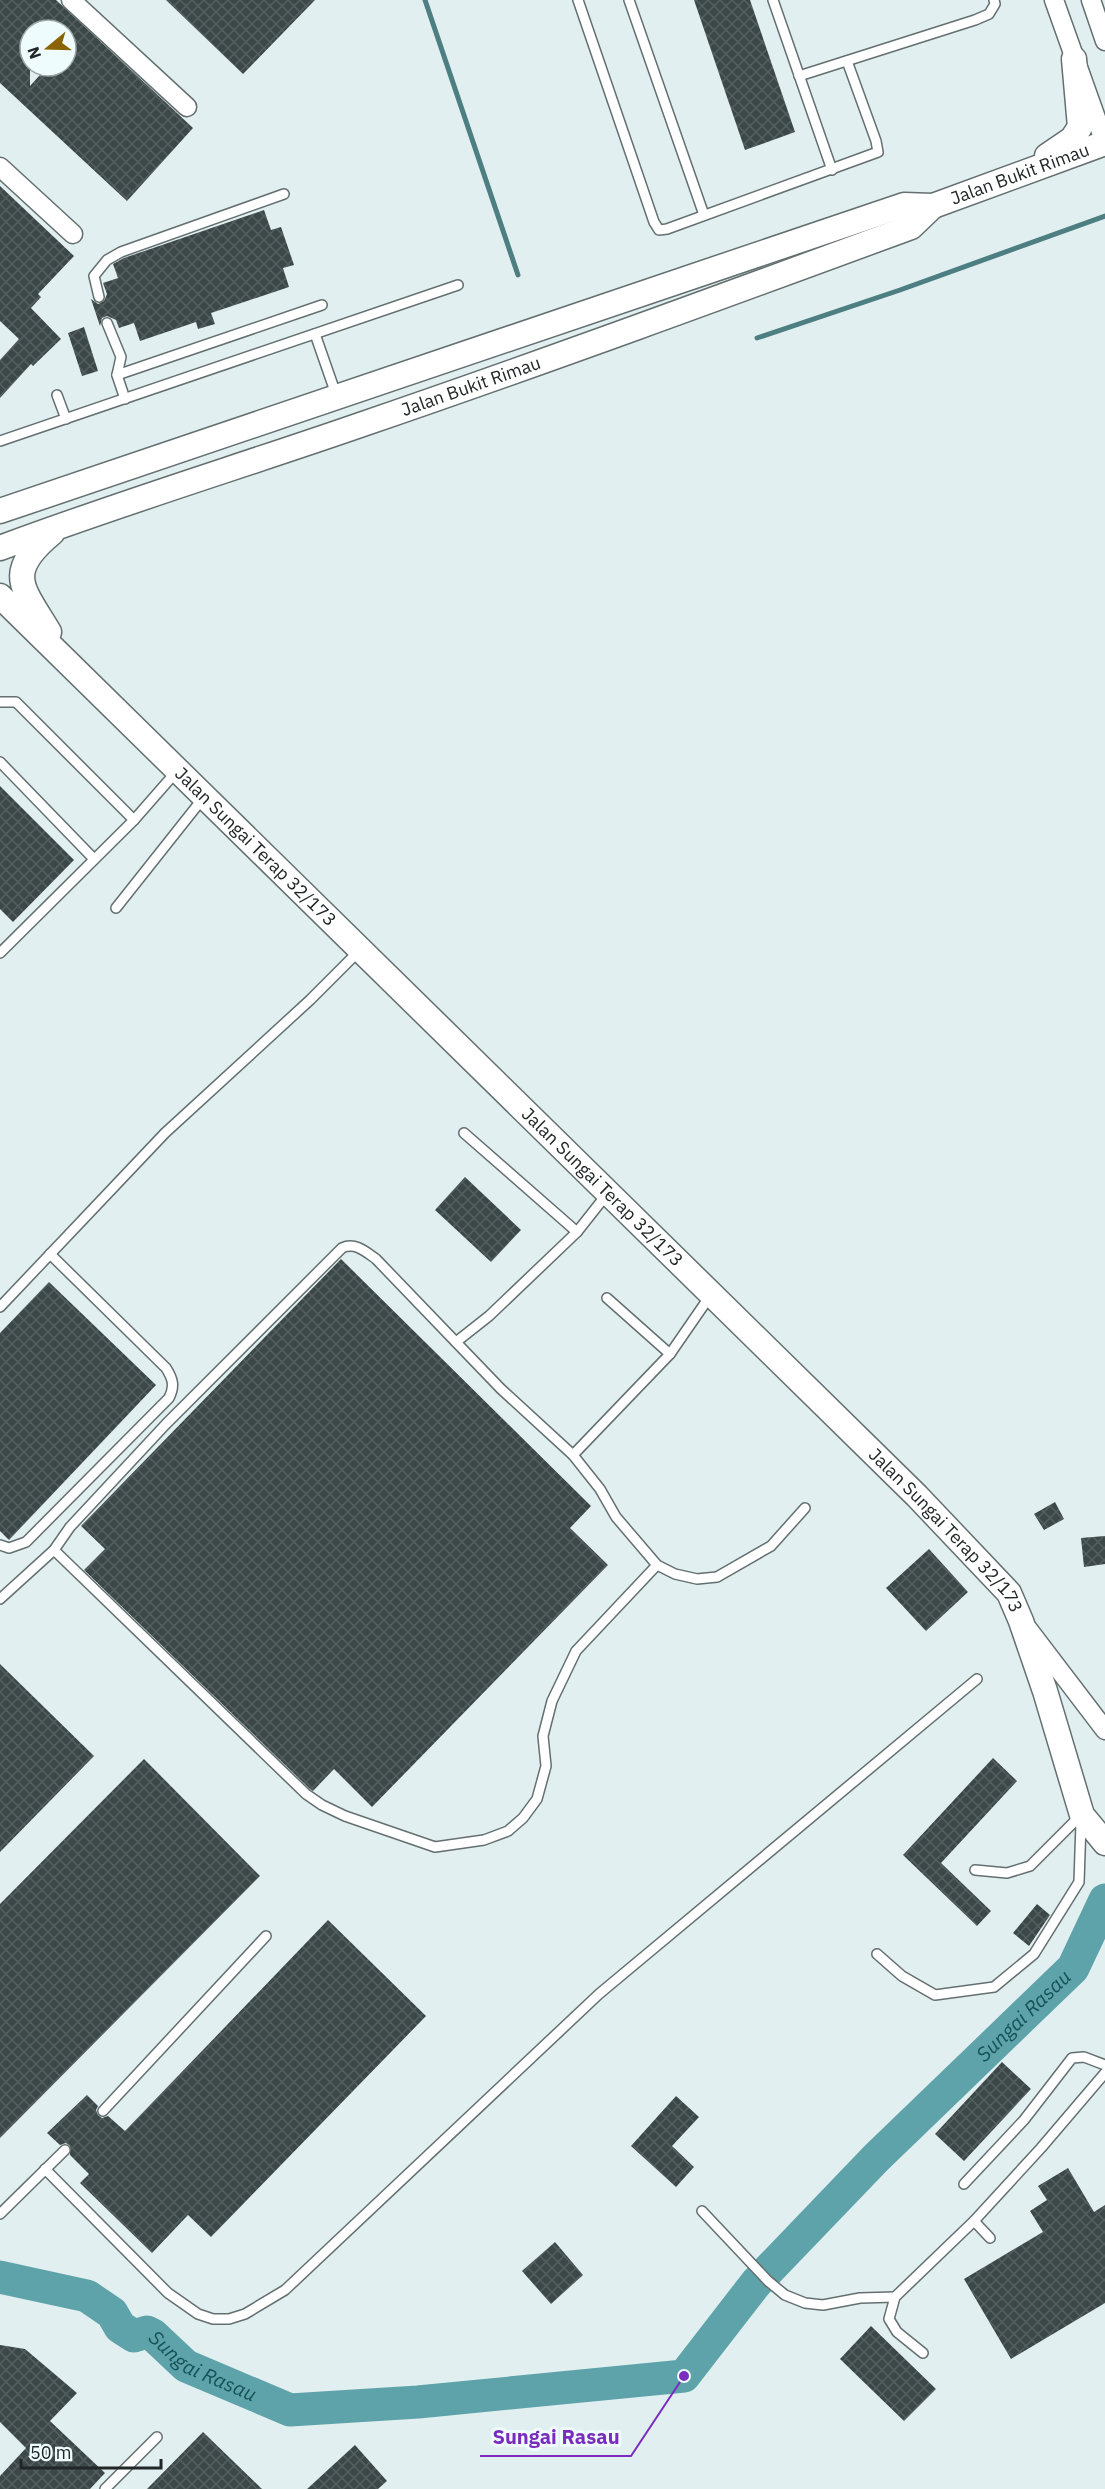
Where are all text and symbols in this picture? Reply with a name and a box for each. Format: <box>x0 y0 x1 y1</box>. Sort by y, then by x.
north arrow <box>18 18 78 78</box>
text: N <box>22 44 45 62</box>
street label: Jalan Bukit Rimau <box>947 138 1092 210</box>
street label: Jalan Bukit Rimau <box>398 351 544 421</box>
street label: Jalan Sungai Terap 32/173 <box>170 762 342 931</box>
street label: Jalan Sungai Terap 32/173 <box>517 1102 688 1271</box>
street label: Jalan Sungai Terap 32/173 <box>864 1443 1028 1616</box>
water label: Sungai Rasau <box>970 1963 1076 2067</box>
water label: Sungai Rasau <box>143 2324 261 2407</box>
callout: Sungai Rasau <box>480 2418 631 2456</box>
text: Sungai Rasau <box>492 2423 620 2450</box>
scale bar <box>21 2432 160 2470</box>
text: 50 m <box>30 2441 72 2464</box>

